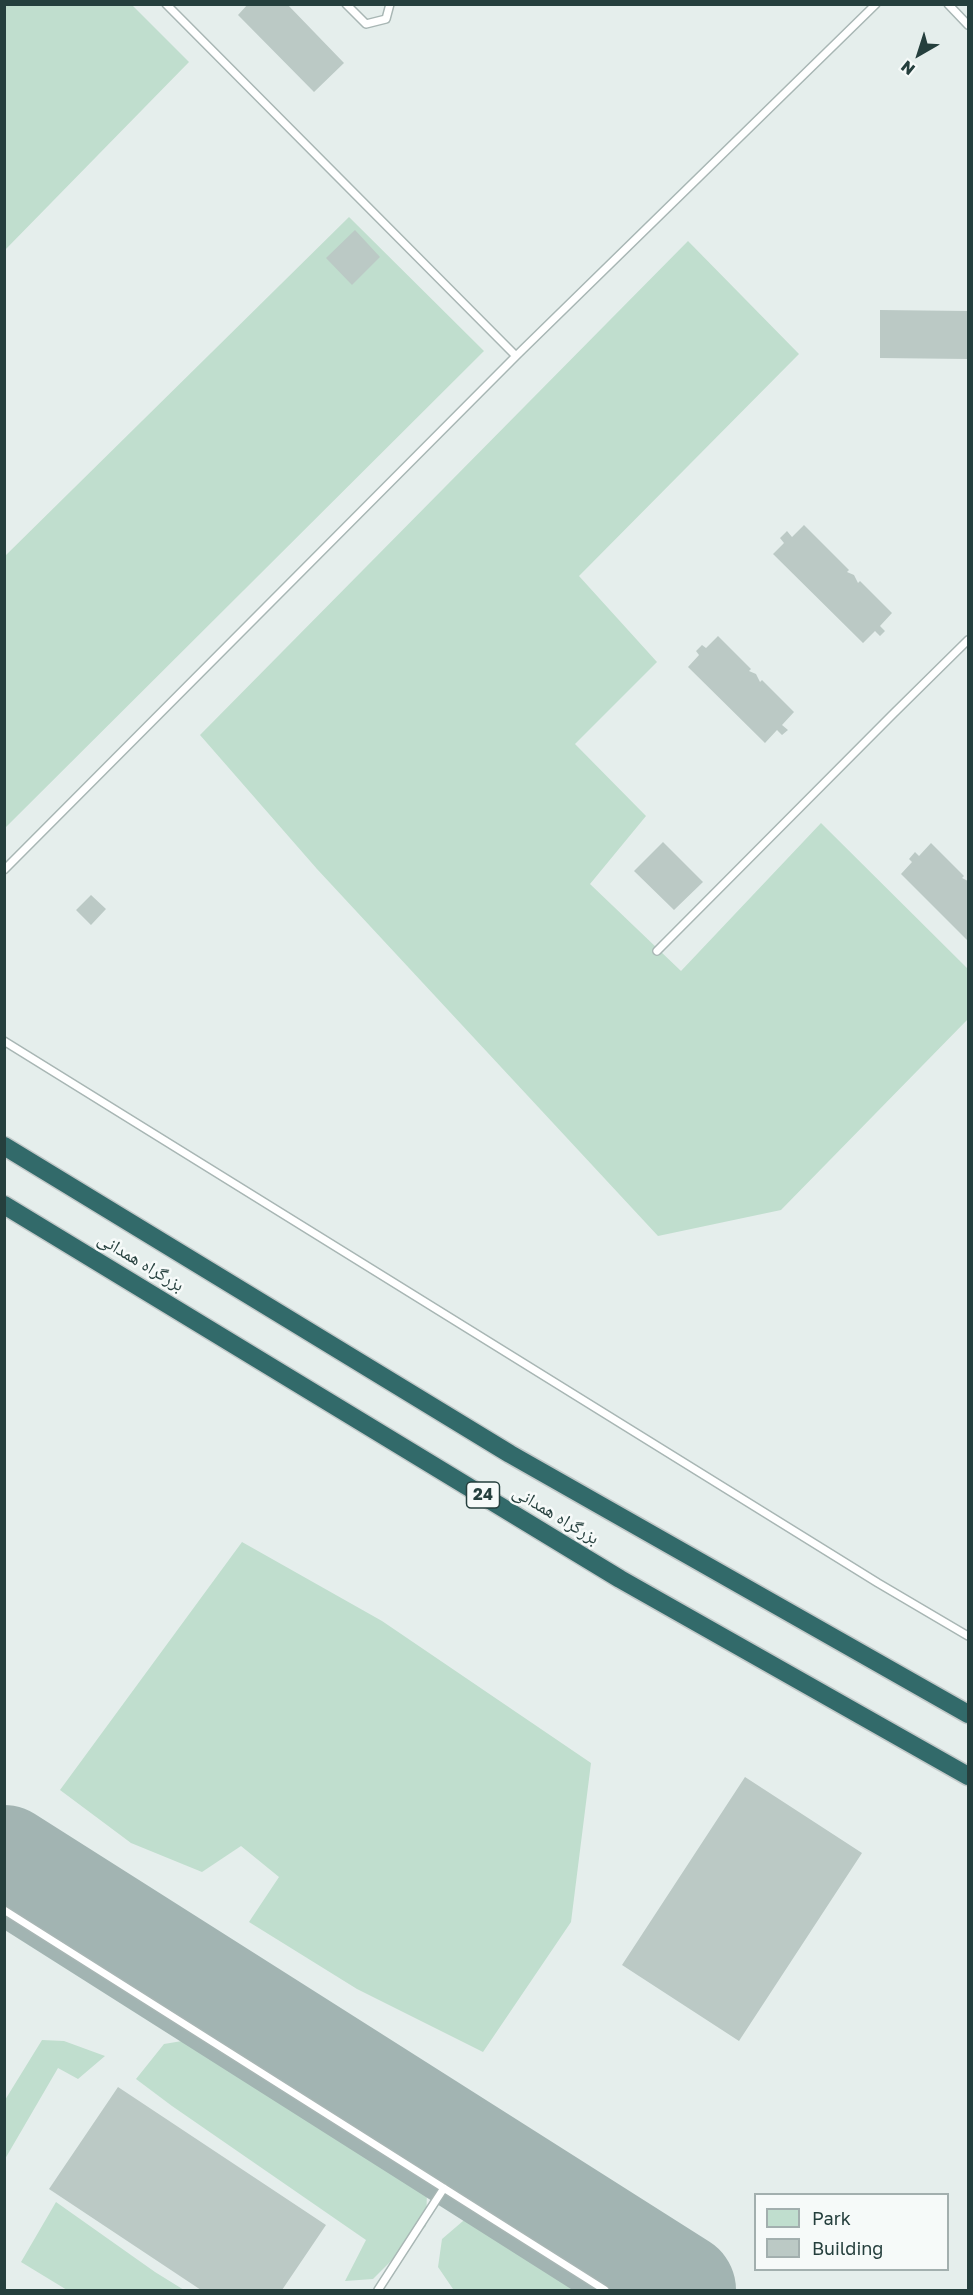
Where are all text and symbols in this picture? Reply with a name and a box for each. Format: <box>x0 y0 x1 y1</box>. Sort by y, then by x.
north arrow <box>889 24 949 84</box>
text: N <box>897 56 919 80</box>
street label: بزرگراه همدانی <box>94 1228 188 1296</box>
street label: بزرگراه همدانی <box>509 1481 603 1549</box>
road number: 24 <box>466 1482 500 1508</box>
legend <box>754 2193 949 2271</box>
text: Park <box>812 2207 851 2229</box>
text: Building <box>812 2237 883 2259</box>

